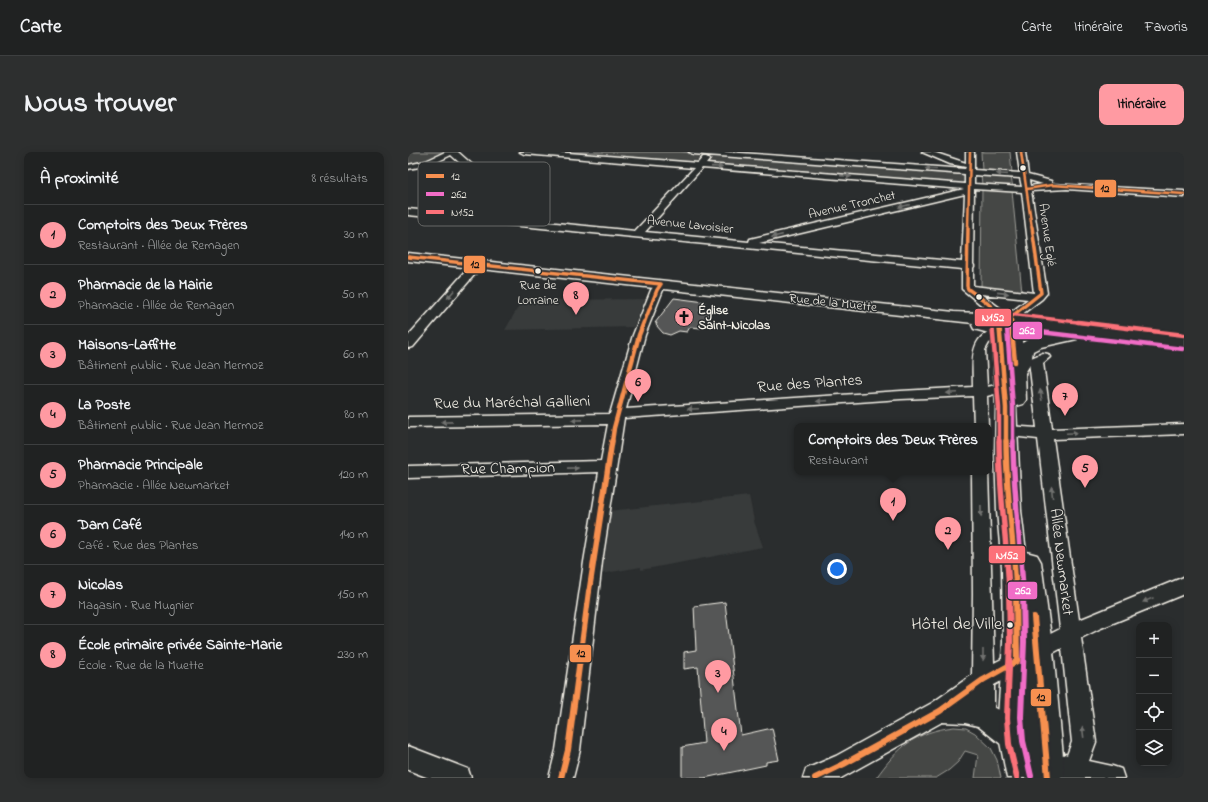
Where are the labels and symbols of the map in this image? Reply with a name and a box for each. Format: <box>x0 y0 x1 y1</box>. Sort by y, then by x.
legend <box>418 162 550 226</box>
one-way arrow <box>711 163 723 170</box>
unlabelled marker <box>1018 163 1028 173</box>
one-way arrow <box>925 166 937 173</box>
text: 12 <box>451 169 460 185</box>
one-way arrow <box>996 171 1008 178</box>
one-way arrow <box>840 173 852 180</box>
line badge: 12 <box>1094 179 1117 198</box>
text: 12 <box>1101 181 1110 197</box>
street label: Avenue Tronchet <box>807 186 898 224</box>
text: 262 <box>451 187 467 203</box>
street label: Avenue Eglé <box>1032 202 1061 268</box>
one-way arrow <box>897 203 910 209</box>
text: N152 <box>451 205 474 221</box>
street label: Avenue Lavoisier <box>646 211 735 239</box>
one-way arrow <box>771 233 783 239</box>
line badge: 12 <box>463 255 486 274</box>
text: 12 <box>471 257 480 273</box>
marker: Rue de Lorraine <box>533 266 543 276</box>
place label: Rue de Lorraine <box>517 276 559 310</box>
pin: 8 <box>563 282 589 315</box>
one-way arrow <box>446 289 456 299</box>
street label: Rue de la Muette <box>788 289 878 317</box>
one-way arrow <box>997 290 1009 296</box>
unlabelled marker <box>974 292 984 302</box>
place label: Église Saint-Nicolas <box>698 301 771 335</box>
church icon: Église Saint-Nicolas <box>673 306 695 328</box>
line badge: N152 <box>974 308 1012 327</box>
text: N152 <box>982 310 1005 326</box>
line badge: 262 <box>1012 321 1043 340</box>
text: 262 <box>1018 323 1035 339</box>
street label: Rue des Plantes <box>756 368 864 400</box>
pin: 6 <box>625 369 651 402</box>
pin: 7 <box>1052 383 1078 416</box>
one-way arrow <box>946 389 958 396</box>
one-way arrow <box>1038 389 1044 401</box>
street label: Rue du Maréchal Gallieni <box>434 390 591 416</box>
one-way arrow <box>816 398 829 405</box>
one-way arrow <box>687 406 699 413</box>
one-way arrow <box>570 417 583 423</box>
one-way arrow <box>440 419 453 425</box>
one-way arrow <box>1066 430 1079 436</box>
pin: 5 <box>1072 455 1098 488</box>
street label: Rue Champion <box>461 456 555 482</box>
one-way arrow <box>567 465 580 471</box>
one-way arrow <box>1049 486 1055 498</box>
pin: 1 <box>880 488 906 521</box>
one-way arrow <box>978 505 984 518</box>
street label: Allée Newmarket <box>1043 507 1080 617</box>
pin: 2 <box>935 517 961 550</box>
line badge: N152 <box>988 545 1026 564</box>
text: N152 <box>996 548 1019 564</box>
your location <box>827 559 847 579</box>
line badge: 262 <box>1007 581 1038 600</box>
text: 262 <box>1014 583 1031 599</box>
one-way arrow <box>1141 597 1153 603</box>
place label: Hôtel de Ville <box>911 612 1003 638</box>
marker: Hôtel de Ville <box>1005 620 1015 630</box>
line badge: 12 <box>569 644 592 663</box>
text: 12 <box>577 646 586 662</box>
one-way arrow <box>980 649 986 662</box>
pin: 3 <box>705 660 731 693</box>
line badge: 12 <box>1030 688 1052 707</box>
text: 12 <box>1037 690 1046 706</box>
pin: 4 <box>711 718 737 751</box>
one-way arrow <box>1080 726 1086 738</box>

